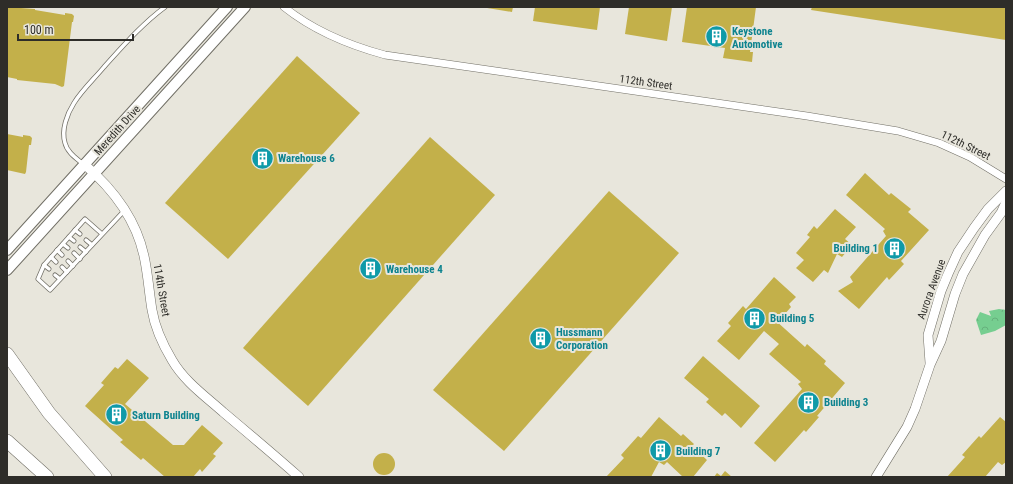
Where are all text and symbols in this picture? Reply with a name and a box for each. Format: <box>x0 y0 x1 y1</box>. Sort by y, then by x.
scale bar <box>18 16 133 42</box>
text: 100 m <box>24 23 54 37</box>
building icon: Keystone Automotive <box>704 24 730 50</box>
place label: Keystone Automotive <box>732 25 783 51</box>
street label: 112th Street <box>619 72 673 93</box>
street label: Meredith Drive <box>92 103 143 158</box>
street label: 112th Street <box>939 128 993 163</box>
building icon: Warehouse 6 <box>250 145 276 171</box>
place label: Warehouse 6 <box>278 152 335 165</box>
building icon: Building 1 <box>881 235 907 261</box>
place label: Building 1 <box>834 242 878 255</box>
building icon: Warehouse 4 <box>358 256 384 282</box>
street label: Aurora Avenue <box>915 257 948 321</box>
street label: 114th Street <box>150 263 173 317</box>
place label: Warehouse 4 <box>386 263 443 276</box>
building icon: Building 5 <box>742 305 768 331</box>
place label: Building 5 <box>770 312 815 325</box>
building icon: Hussmann Corporation <box>528 325 554 351</box>
place label: Hussmann Corporation <box>556 326 608 352</box>
building icon: Building 3 <box>796 389 822 415</box>
place label: Building 3 <box>824 396 869 409</box>
building icon: Saturn Building <box>104 402 130 428</box>
place label: Saturn Building <box>132 409 200 422</box>
building icon: Building 7 <box>648 438 674 464</box>
place label: Building 7 <box>676 445 721 458</box>

